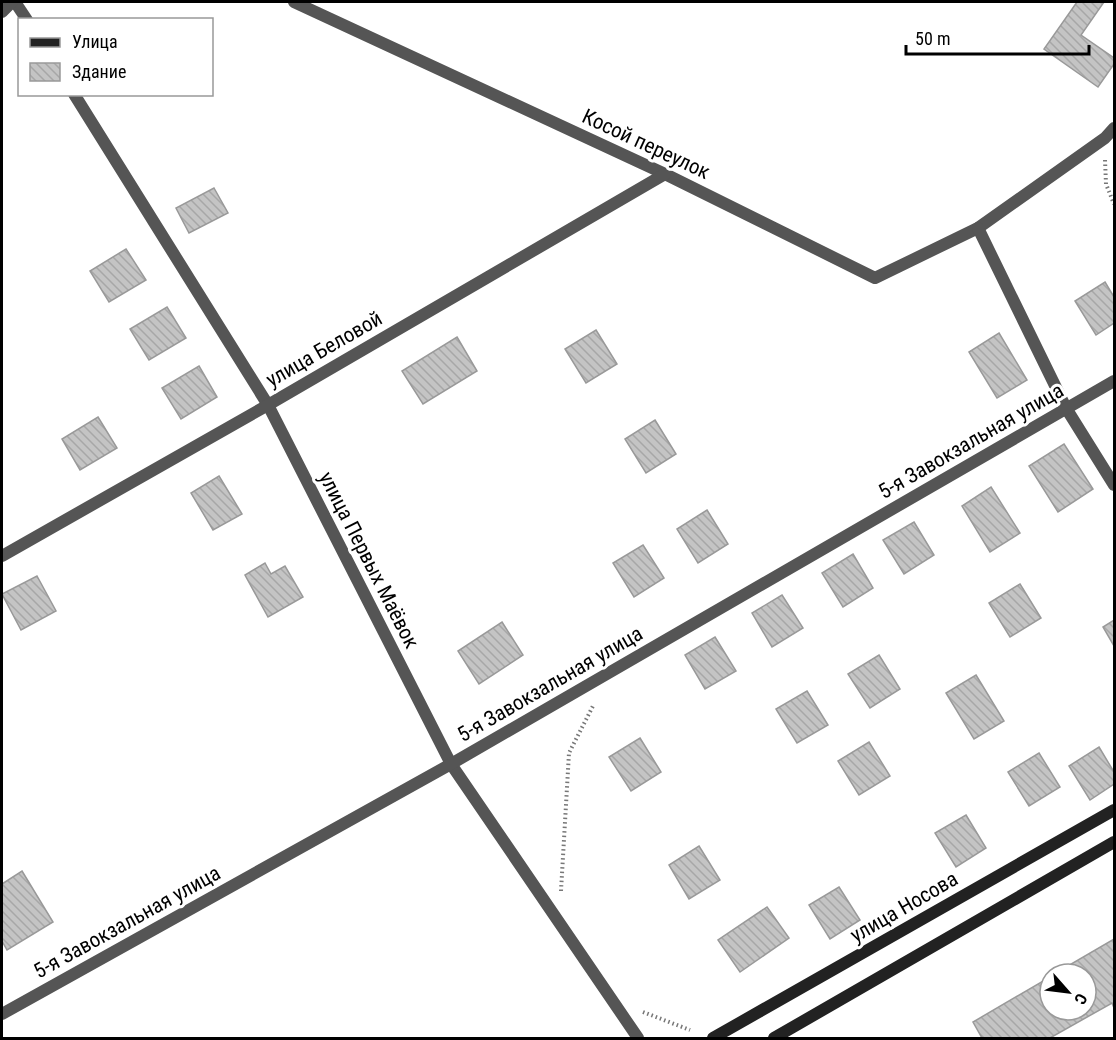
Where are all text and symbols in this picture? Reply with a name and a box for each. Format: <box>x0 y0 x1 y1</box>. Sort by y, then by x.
legend <box>18 18 213 96</box>
scale bar <box>906 18 1089 56</box>
text: 50 m <box>915 28 950 49</box>
text: Улица <box>72 31 118 52</box>
text: Здание <box>72 61 126 82</box>
street label: Косой переулок <box>578 104 714 184</box>
street label: улица Беловой <box>262 306 386 392</box>
street label: 5-я Завокзальная улица <box>874 378 1068 504</box>
street label: улица Первых Маёвок <box>314 468 424 652</box>
street label: 5-я Завокзальная улица <box>453 621 647 747</box>
street label: 5-я Завокзальная улица <box>30 861 224 983</box>
street label: улица Носова <box>846 867 962 947</box>
north arrow <box>1038 962 1098 1022</box>
text: С <box>1070 990 1091 1007</box>

